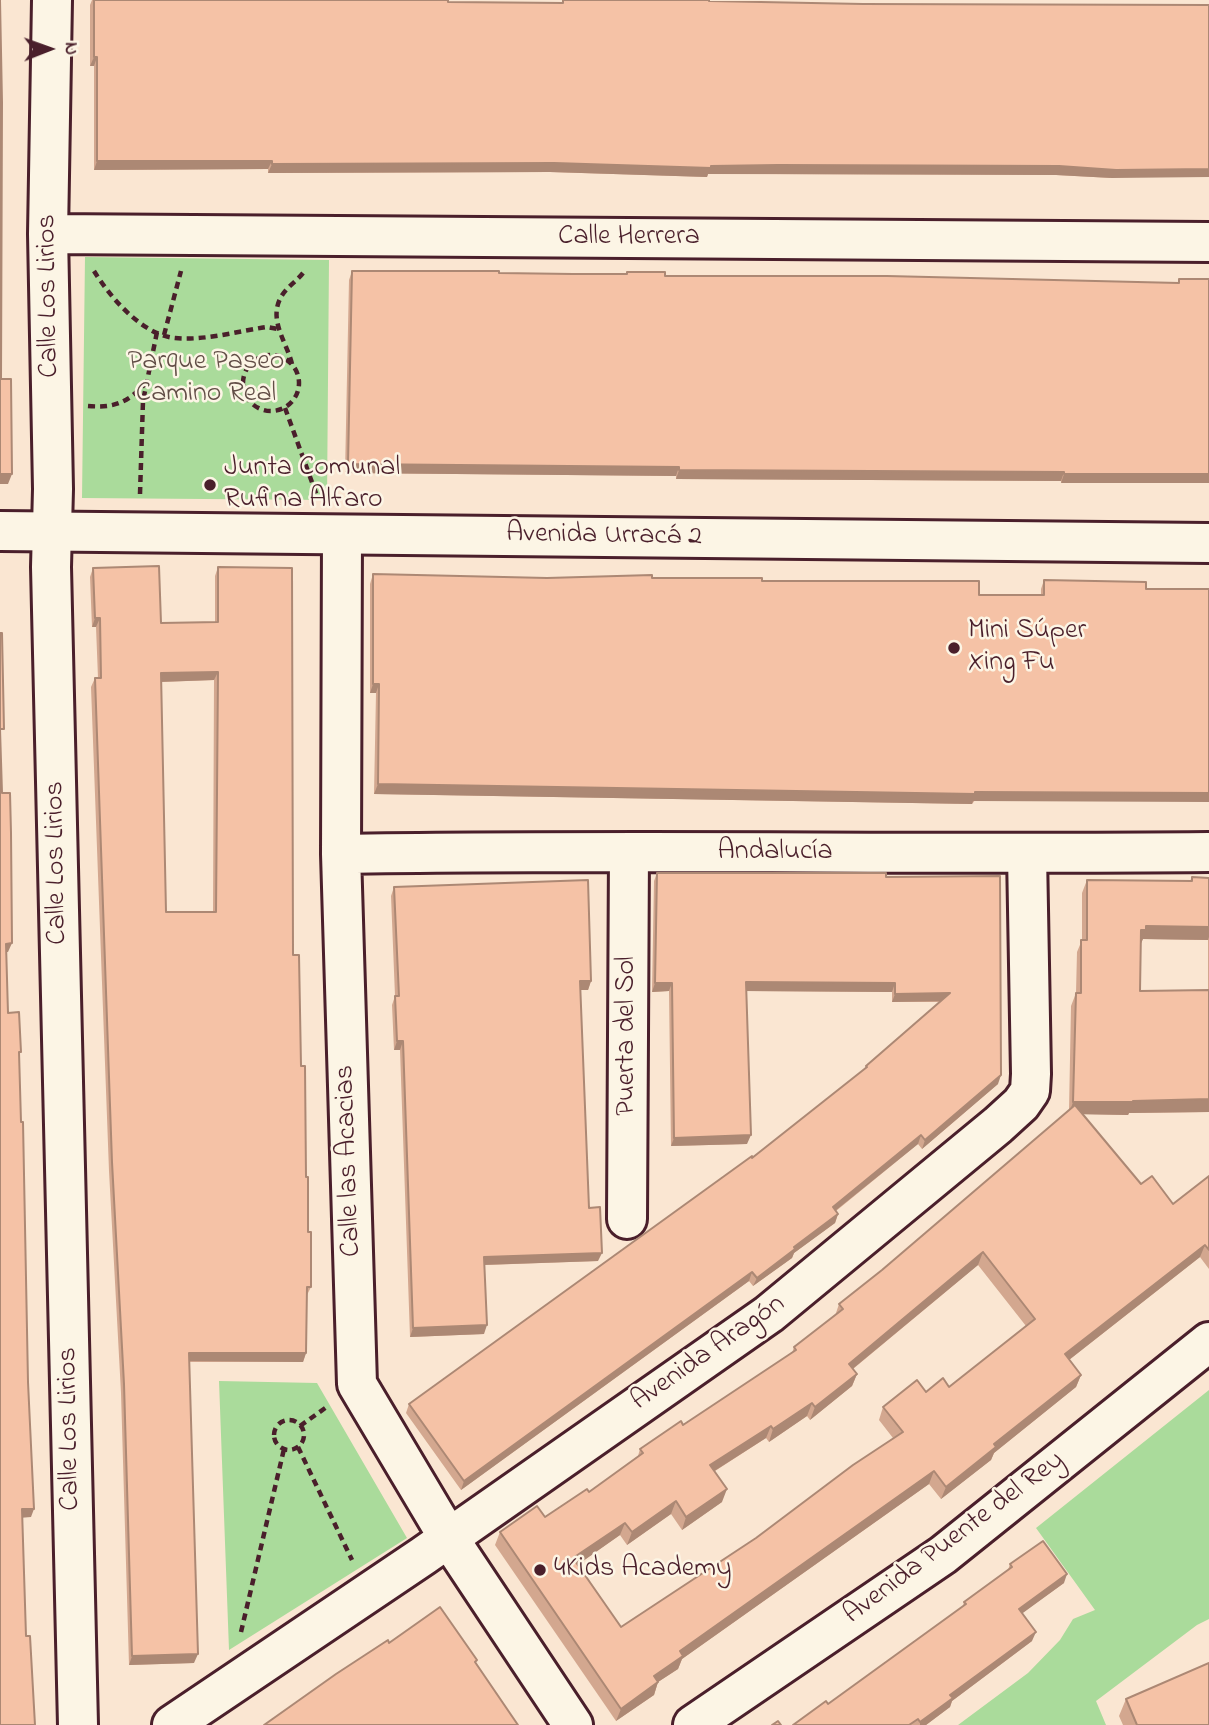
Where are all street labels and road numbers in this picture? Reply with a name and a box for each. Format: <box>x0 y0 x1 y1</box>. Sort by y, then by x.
street label: Calle Los Lirios <box>32 214 68 378</box>
street label: Calle Herrera <box>558 221 700 255</box>
street label: Avenida Urracá 2 <box>506 518 702 556</box>
street label: Calle Los Lirios <box>40 781 76 945</box>
street label: Andalucía <box>717 836 833 870</box>
street label: Puerta del Sol <box>611 956 645 1116</box>
street label: Calle las Acacias <box>330 1064 370 1258</box>
street label: Avenida Aragón <box>626 1289 792 1419</box>
street label: Calle Los Lirios <box>53 1347 89 1511</box>
street label: Avenida Puente del Rey <box>838 1445 1072 1633</box>

